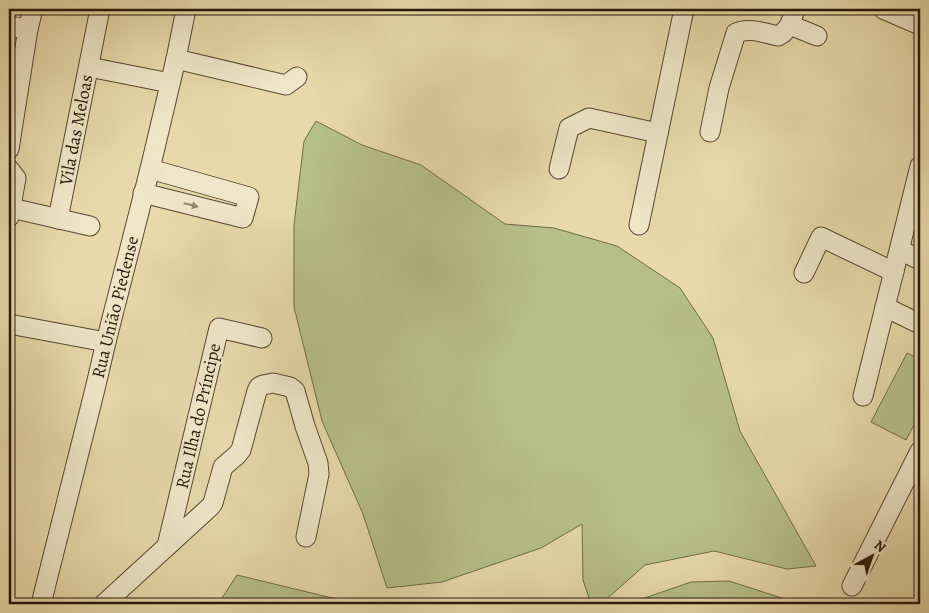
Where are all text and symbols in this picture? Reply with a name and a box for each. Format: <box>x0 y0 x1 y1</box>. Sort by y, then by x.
street label: Vila das Meloas <box>53 73 99 188</box>
one-way arrow <box>183 201 198 209</box>
street label: Rua União Piedense <box>86 233 144 381</box>
street label: Rua Ilha do Príncipe <box>170 341 226 491</box>
north arrow <box>846 530 896 580</box>
text: N <box>870 536 890 557</box>

